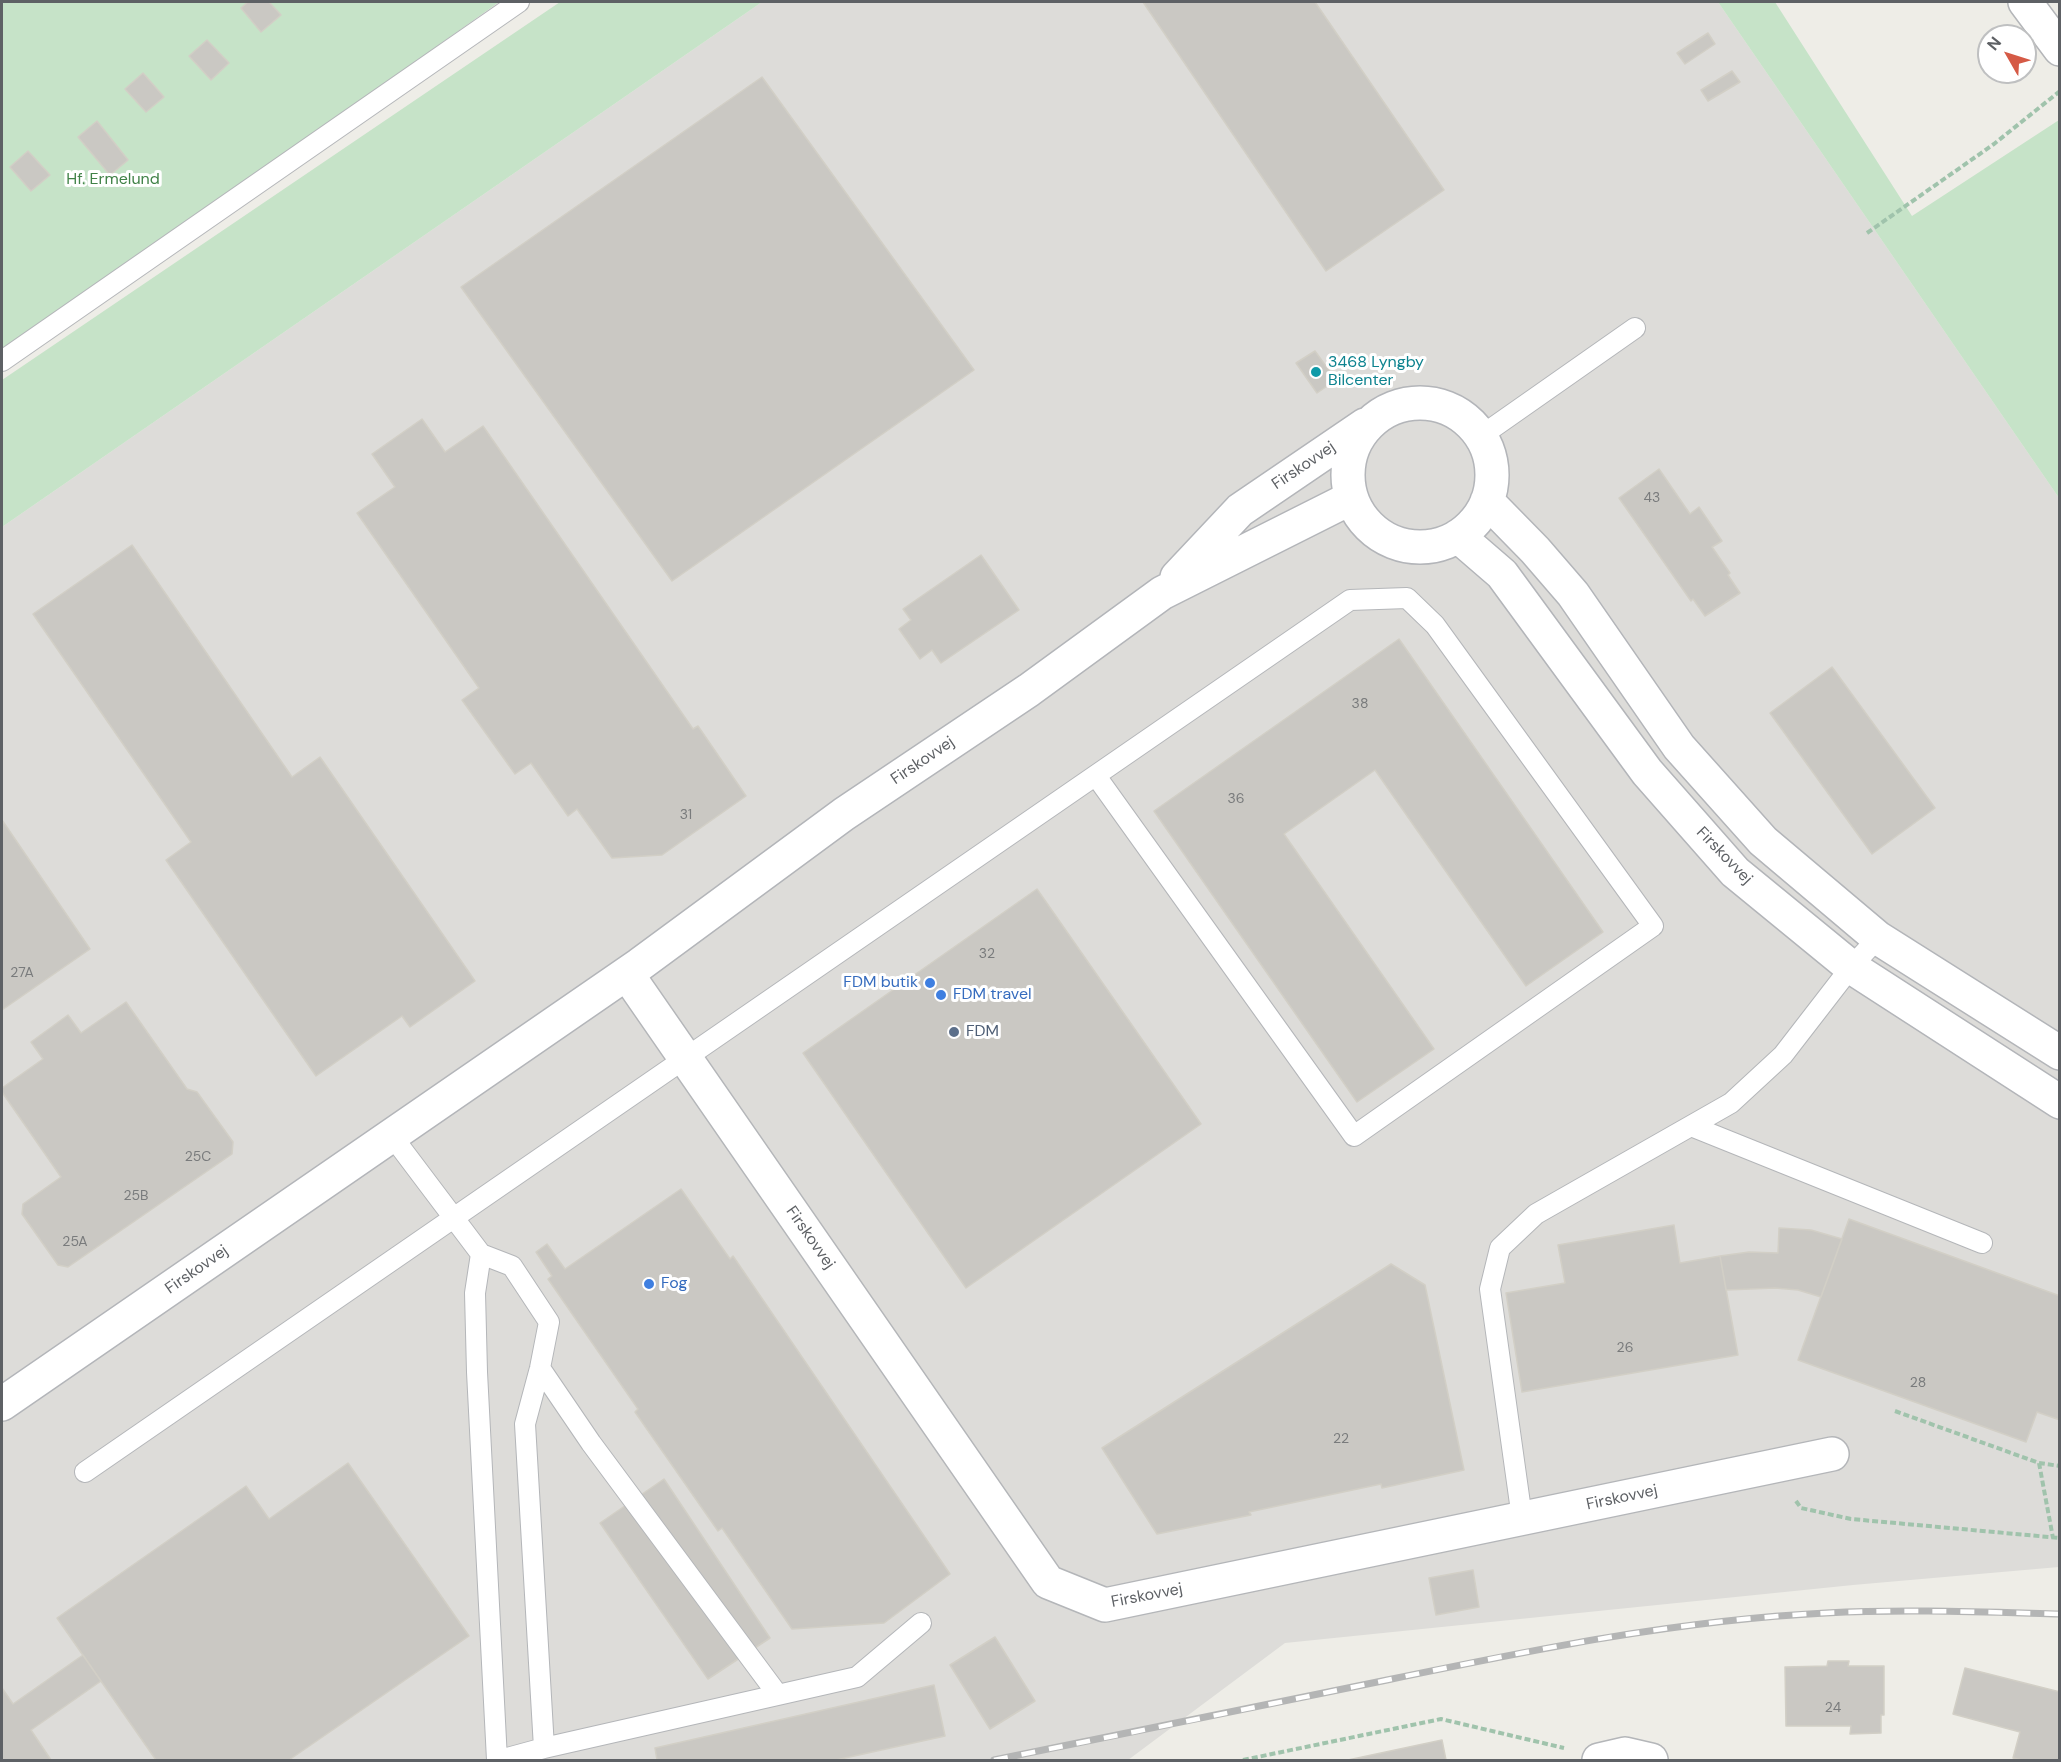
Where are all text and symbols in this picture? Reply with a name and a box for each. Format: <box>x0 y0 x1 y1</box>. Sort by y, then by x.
north arrow <box>1977 24 2037 84</box>
text: N <box>1982 32 2006 55</box>
park label: Hf. Ermelund <box>66 170 160 190</box>
place label: 3468 Lyngby Bilcenter <box>1328 353 1424 391</box>
marker: 3468 Lyngby Bilcenter <box>1309 365 1323 379</box>
street label: Firskovvej <box>1269 438 1339 494</box>
house number: 43 <box>1644 490 1660 506</box>
house number: 38 <box>1352 696 1368 712</box>
street label: Firskovvej <box>888 733 958 789</box>
house number: 36 <box>1227 791 1245 807</box>
house number: 31 <box>680 807 692 823</box>
street label: Firskovvej <box>1692 823 1756 889</box>
house number: 32 <box>979 946 995 962</box>
house number: 27A <box>10 965 34 981</box>
place label: FDM butik <box>843 973 918 993</box>
marker: FDM butik <box>923 976 937 990</box>
place label: FDM travel <box>953 985 1032 1005</box>
marker: FDM travel <box>934 988 948 1002</box>
place label: FDM <box>966 1022 999 1042</box>
marker: FDM <box>947 1025 961 1039</box>
house number: 25C <box>185 1149 211 1165</box>
house number: 25B <box>123 1188 149 1204</box>
street label: Firskovvej <box>781 1203 839 1273</box>
house number: 25A <box>62 1234 88 1250</box>
street label: Firskovvej <box>162 1241 232 1299</box>
place label: Fog <box>661 1274 687 1294</box>
marker: Fog <box>642 1277 656 1291</box>
house number: 26 <box>1617 1340 1633 1356</box>
house number: 28 <box>1910 1375 1926 1391</box>
house number: 22 <box>1333 1431 1349 1447</box>
street label: Firskovvej <box>1585 1481 1659 1515</box>
street label: Firskovvej <box>1110 1580 1184 1612</box>
house number: 24 <box>1825 1700 1841 1716</box>

